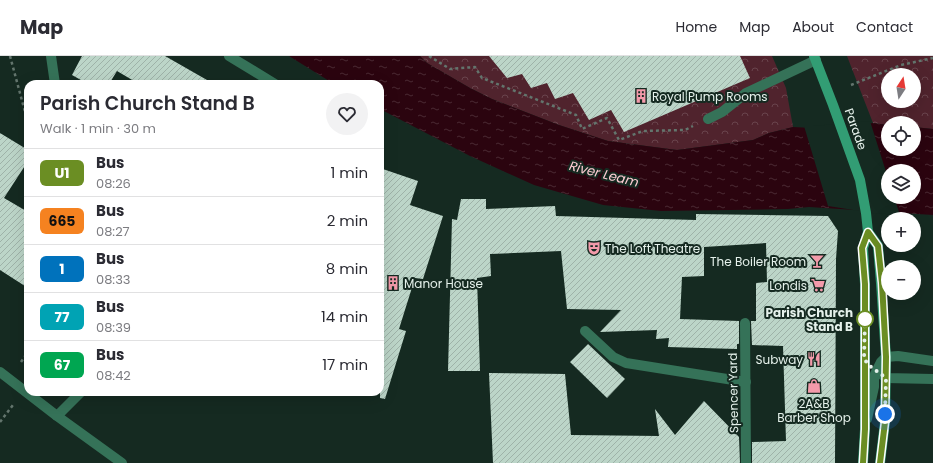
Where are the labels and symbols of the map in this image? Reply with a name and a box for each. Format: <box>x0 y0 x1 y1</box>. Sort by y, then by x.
north arrow <box>881 68 921 108</box>
building icon: Royal Pump Rooms <box>633 88 649 104</box>
place label: Royal Pump Rooms <box>652 88 768 105</box>
street label: Parade <box>841 106 871 152</box>
water label: River Leam <box>567 156 641 192</box>
theatre icon: The Loft Theatre <box>586 240 602 256</box>
place label: The Loft Theatre <box>605 240 700 257</box>
place label: The Boiler Room <box>710 253 806 270</box>
bar icon: The Boiler Room <box>809 253 825 269</box>
building icon: Manor House <box>385 275 401 291</box>
place label: Manor House <box>404 275 483 292</box>
place label: Londis <box>769 277 807 294</box>
supermarket icon: Londis <box>810 277 826 293</box>
place label: Parish Church Stand B <box>766 304 853 335</box>
marker: Parish Church Stand B <box>856 310 874 328</box>
place label: Subway <box>755 351 803 368</box>
restaurant icon: Subway <box>806 351 822 367</box>
street label: Spencer Yard <box>724 353 742 433</box>
shop icon: 2A&B Barber Shop <box>806 378 822 394</box>
place label: 2A&B Barber Shop <box>777 395 851 426</box>
your location <box>875 404 895 424</box>

